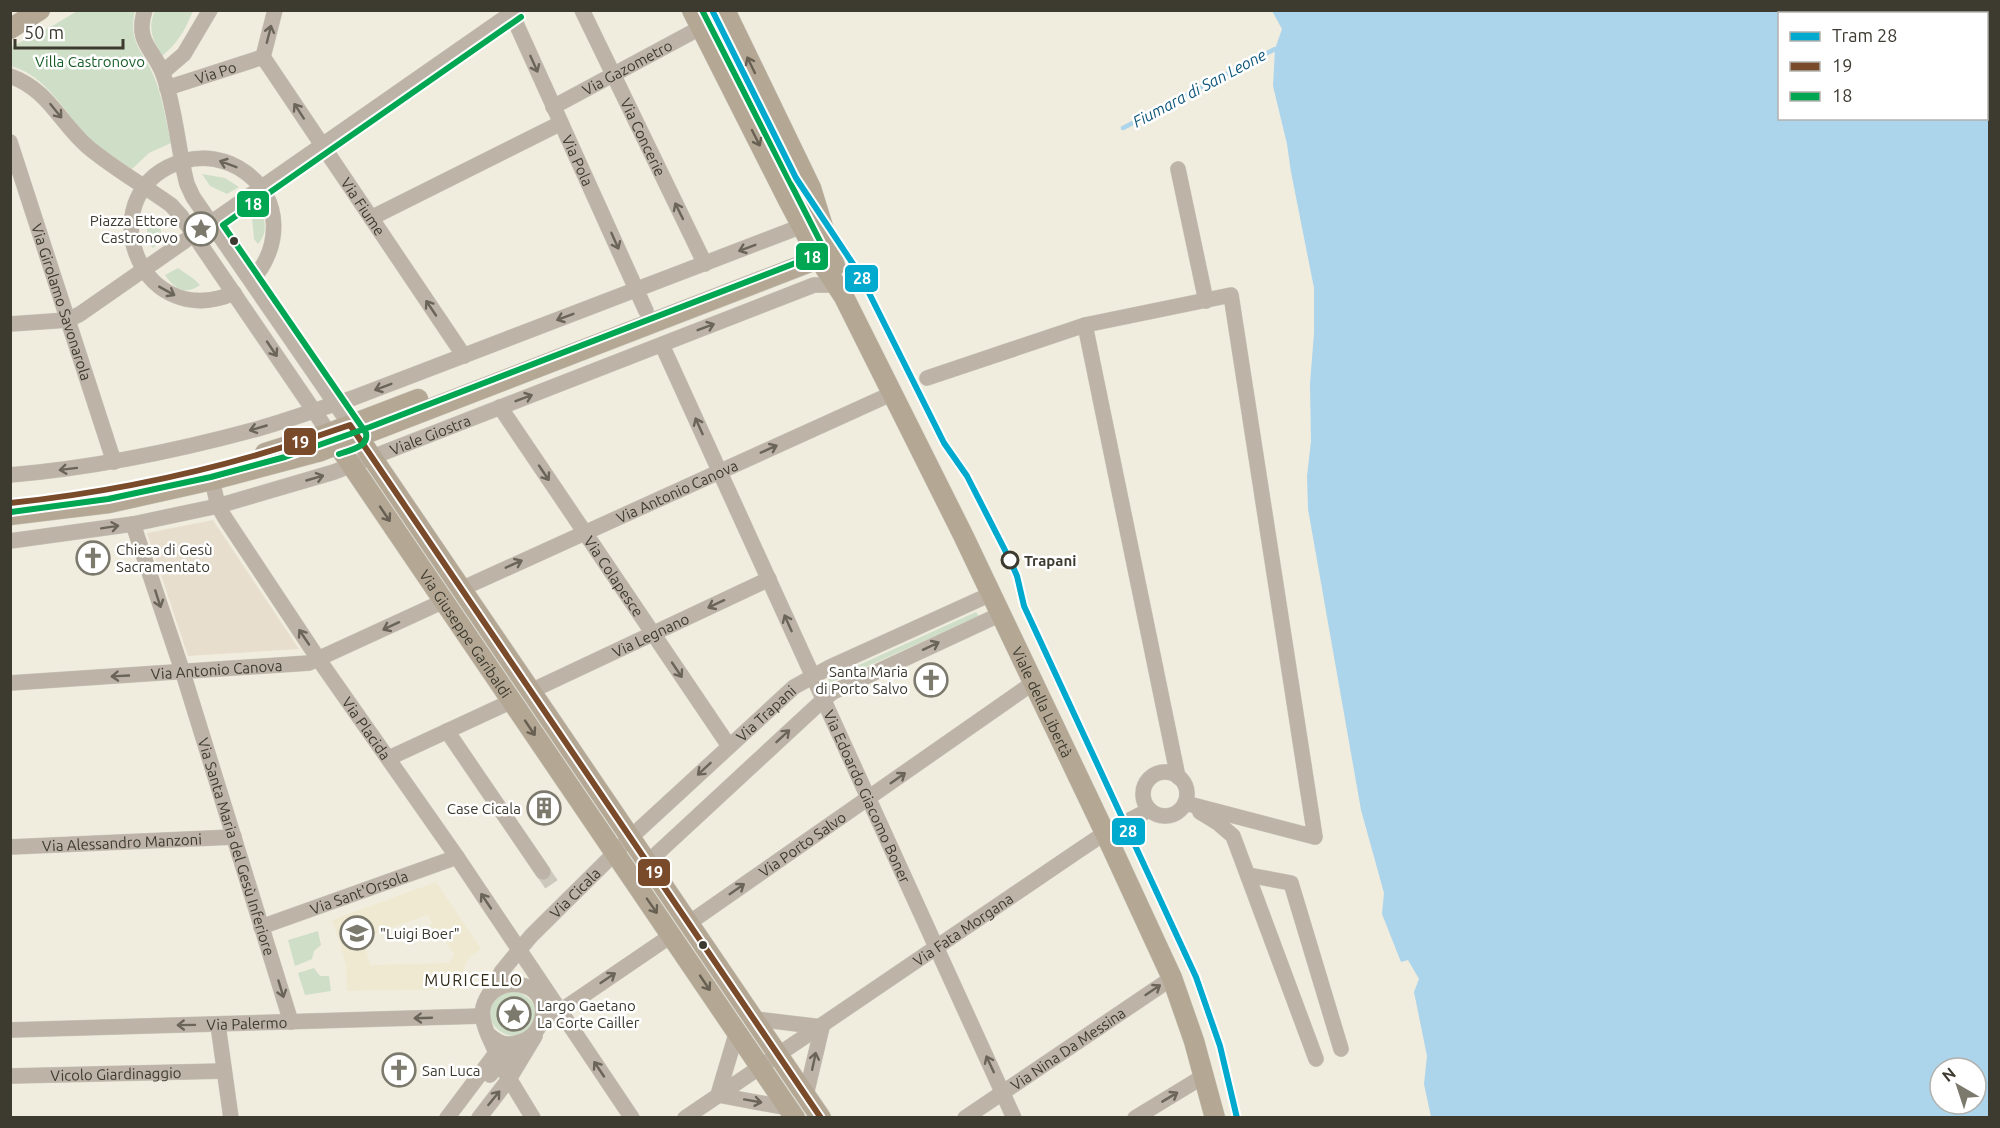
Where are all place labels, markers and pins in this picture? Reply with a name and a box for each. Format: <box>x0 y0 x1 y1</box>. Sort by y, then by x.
place icon: Piazza Ettore Castronovo <box>183 211 219 247</box>
place label: Piazza Ettore Castronovo <box>90 212 178 246</box>
unlabelled marker <box>228 235 240 247</box>
church icon: Chiesa di Gesù Sacramentato <box>75 540 111 576</box>
place label: Chiesa di Gesù Sacramentato <box>116 541 213 575</box>
marker: Trapani <box>1001 551 1019 569</box>
place label: Trapani <box>1024 552 1076 569</box>
church icon: Santa Maria di Porto Salvo <box>913 662 949 698</box>
place label: Santa Maria di Porto Salvo <box>815 663 908 697</box>
building icon: Case Cicala <box>526 790 562 826</box>
place label: Case Cicala <box>447 800 521 817</box>
school or university icon: "Luigi Boer" <box>339 915 375 951</box>
place label: "Luigi Boer" <box>380 925 460 942</box>
unlabelled marker <box>697 939 709 951</box>
place icon: Largo Gaetano La Corte Cailler <box>496 996 532 1032</box>
place label: Largo Gaetano La Corte Cailler <box>537 997 640 1031</box>
church icon: San Luca <box>381 1052 417 1088</box>
place label: San Luca <box>422 1062 480 1079</box>

